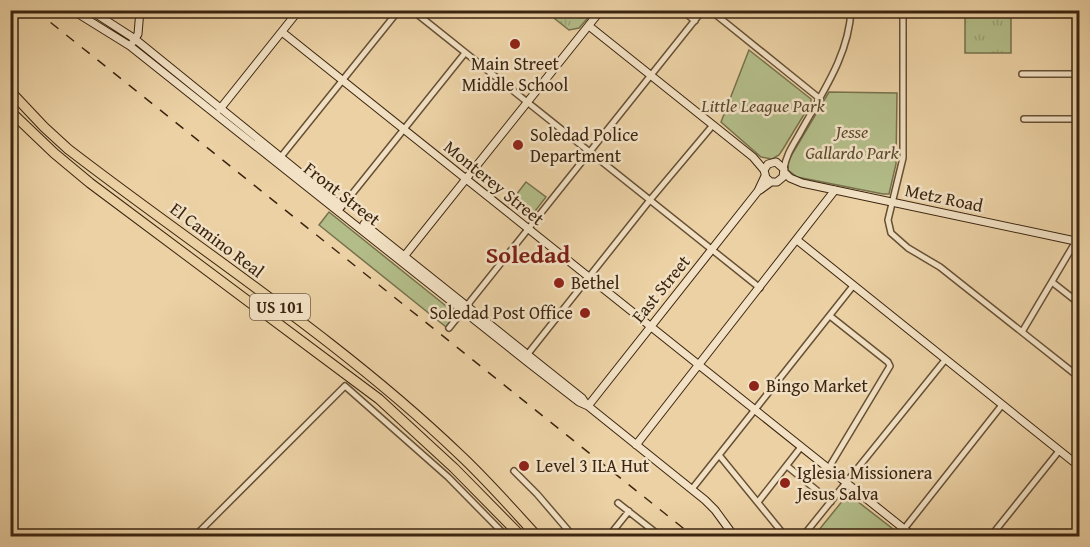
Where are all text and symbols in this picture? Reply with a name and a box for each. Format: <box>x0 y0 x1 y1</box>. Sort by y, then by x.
marker: Main Street Middle School <box>508 37 522 51</box>
place label: Main Street Middle School <box>462 50 568 98</box>
park label: Little League Park <box>700 92 826 119</box>
park label: Jesse Gallardo Park <box>805 118 899 166</box>
place label: Soledad Police Department <box>530 121 639 169</box>
street label: Monterey Street <box>438 133 551 232</box>
marker: Soledad Police Department <box>511 138 525 152</box>
street label: Front Street <box>298 155 387 233</box>
street label: Metz Road <box>903 176 986 219</box>
street label: El Camino Real <box>165 195 270 284</box>
district label: Soledad <box>486 237 570 272</box>
street label: East Street <box>625 248 697 329</box>
place label: Bethel <box>571 269 620 296</box>
marker: Bethel <box>552 276 566 290</box>
road number: US 101 <box>250 294 310 320</box>
place label: Soledad Post Office <box>430 299 573 326</box>
marker: Soledad Post Office <box>578 306 592 320</box>
place label: Bingo Market <box>766 372 868 399</box>
marker: Bingo Market <box>747 379 761 393</box>
place label: Level 3 ILA Hut <box>536 452 650 479</box>
marker: Level 3 ILA Hut <box>517 459 531 473</box>
place label: Iglesia Missionera Jesus Salva <box>795 459 933 507</box>
marker: Iglesia Missionera Jesus Salva <box>778 476 792 490</box>

